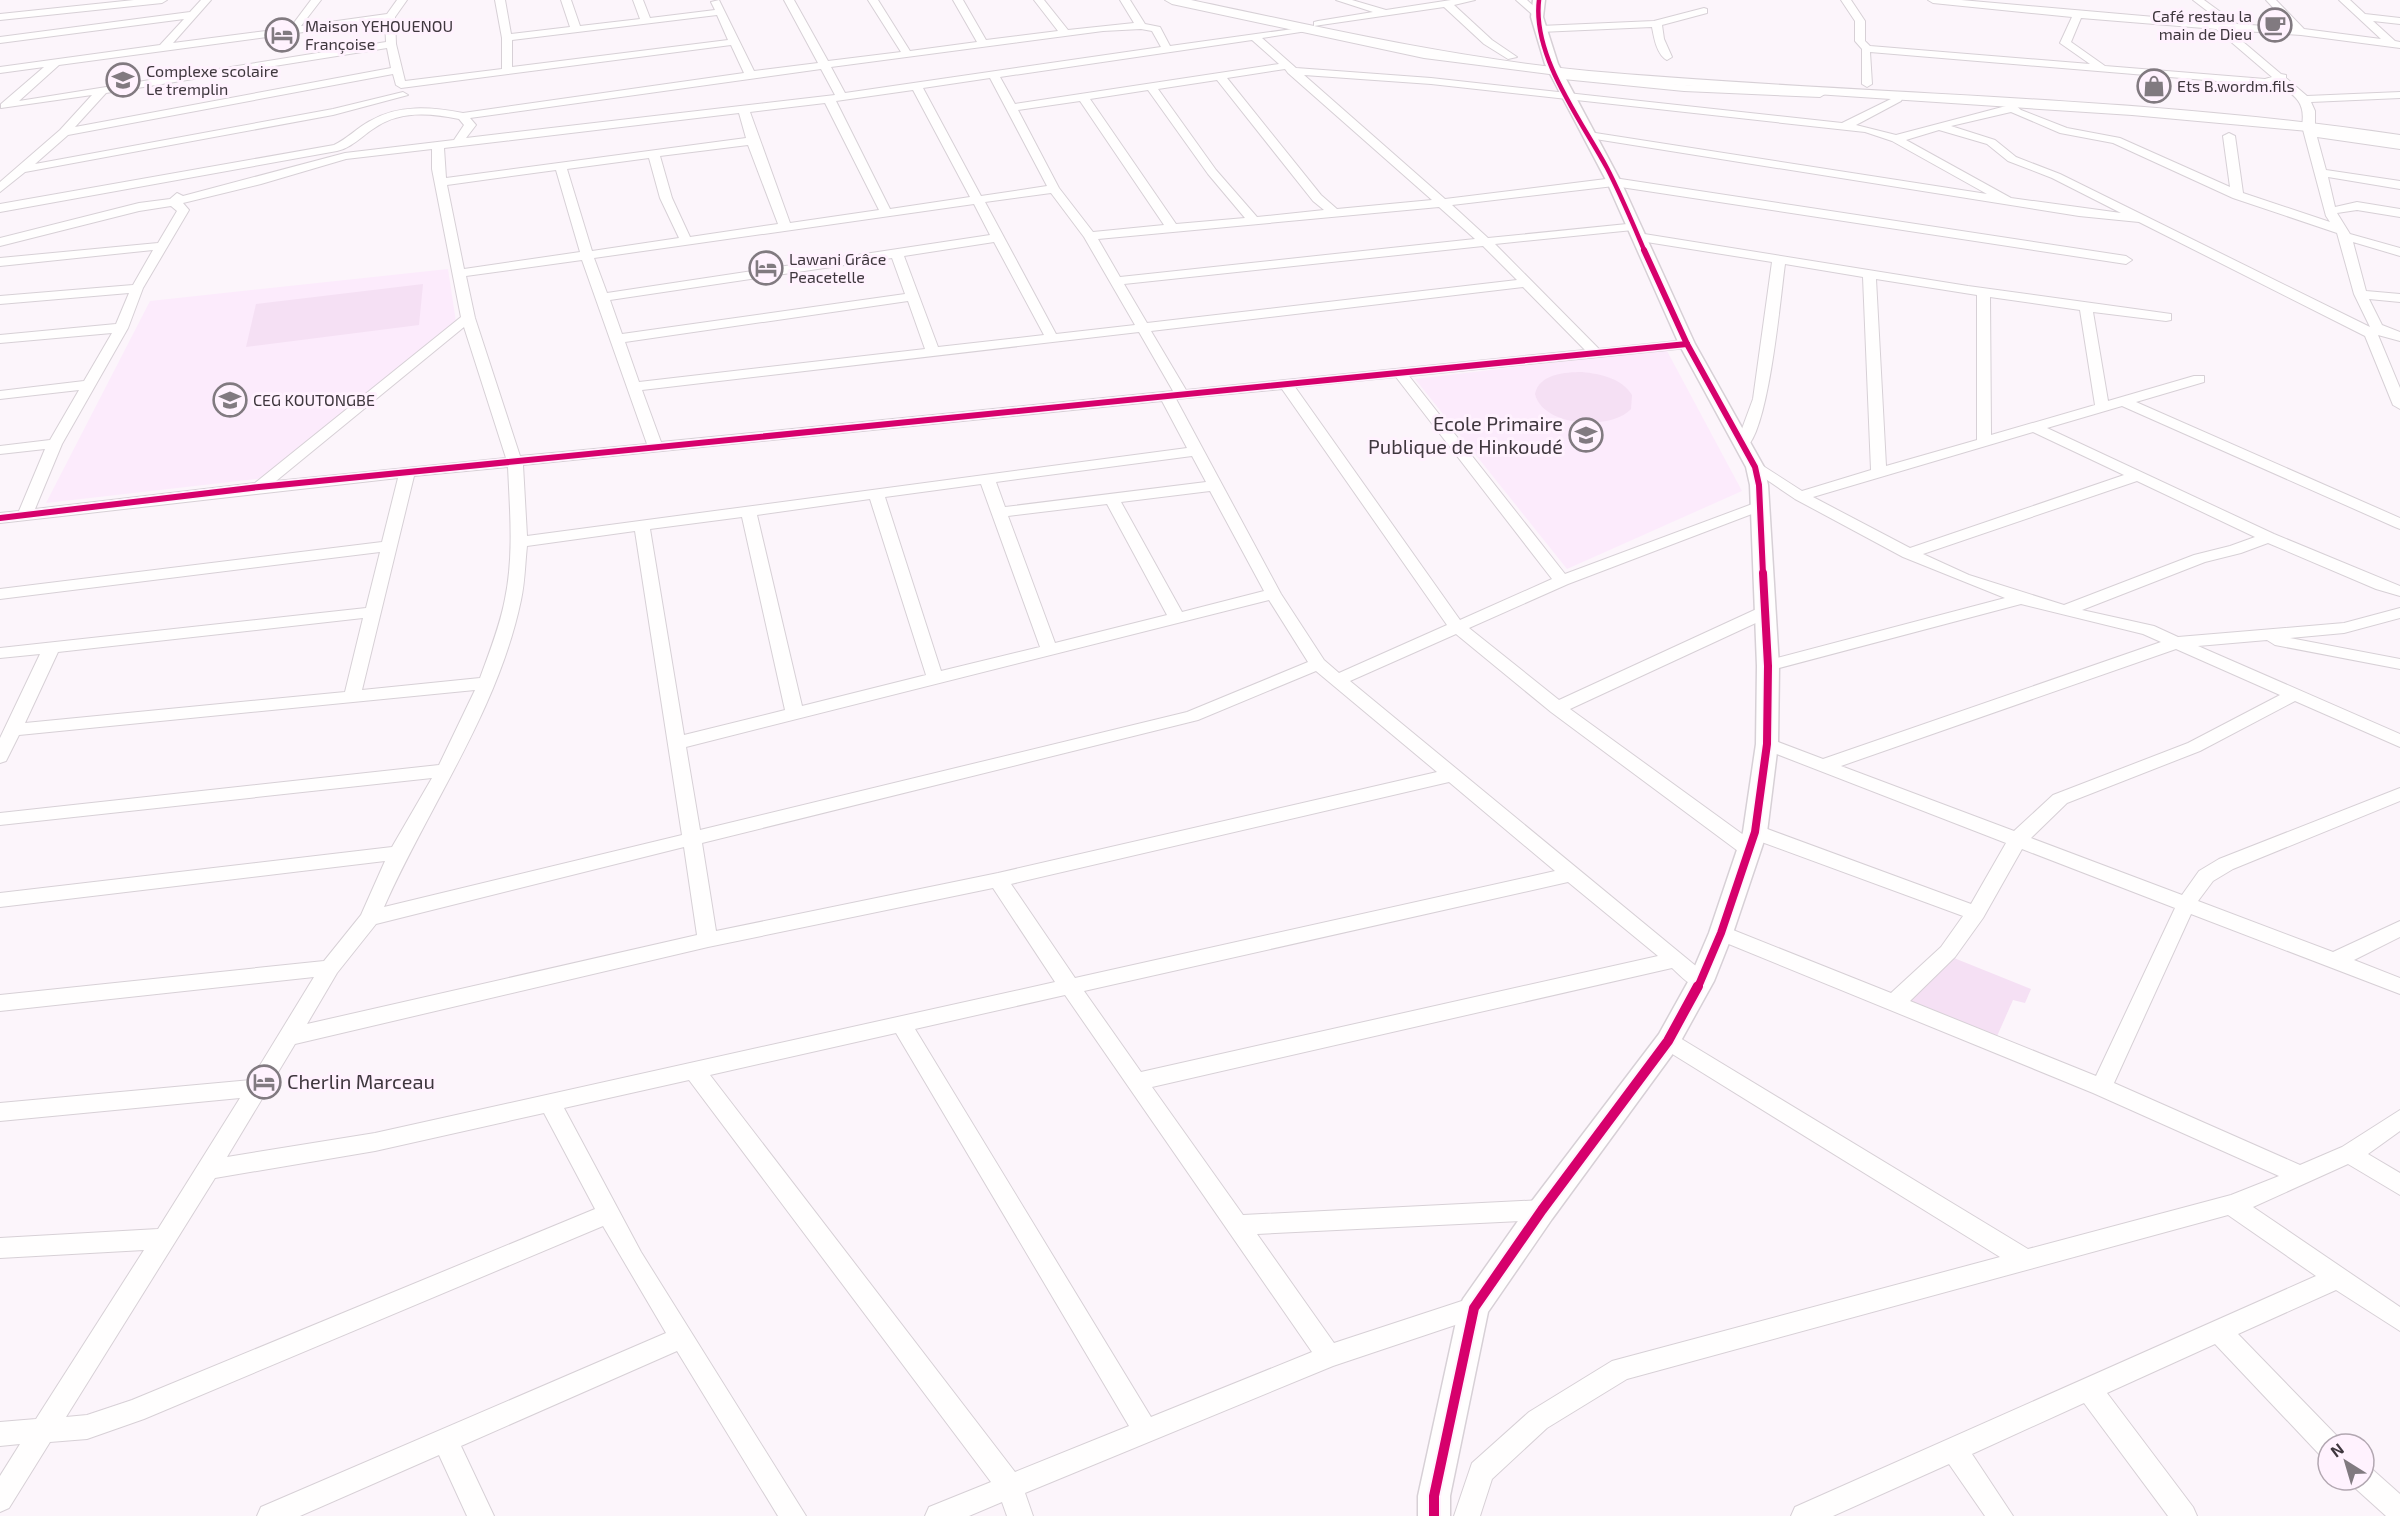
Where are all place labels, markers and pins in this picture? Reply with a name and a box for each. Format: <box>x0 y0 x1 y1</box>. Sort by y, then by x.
place label: Café restau la main de Dieu <box>2152 6 2252 43</box>
cafe icon: Café restau la main de Dieu <box>2257 7 2293 43</box>
place label: Maison YEHOUENOU Françoise <box>305 16 453 54</box>
hotel icon: Maison YEHOUENOU Françoise <box>264 17 300 53</box>
place label: Complexe scolaire Le tremplin <box>146 61 279 98</box>
school or university icon: Complexe scolaire Le tremplin <box>105 62 141 98</box>
shop icon: Ets B.wordm.fils <box>2136 68 2172 104</box>
place label: Ets B.wordm.fils <box>2177 76 2295 95</box>
place label: Lawani Grâce Peacetelle <box>789 249 886 286</box>
hotel icon: Lawani Grâce Peacetelle <box>748 250 784 286</box>
school or university icon: CEG KOUTONGBE <box>212 382 248 418</box>
place label: CEG KOUTONGBE <box>253 390 375 409</box>
place label: Ecole Primaire Publique de Hinkoudé <box>1368 411 1563 458</box>
school or university icon: Ecole Primaire Publique de Hinkoudé <box>1568 417 1604 453</box>
hotel icon: Cherlin Marceau <box>246 1064 282 1100</box>
place label: Cherlin Marceau <box>287 1069 435 1093</box>

